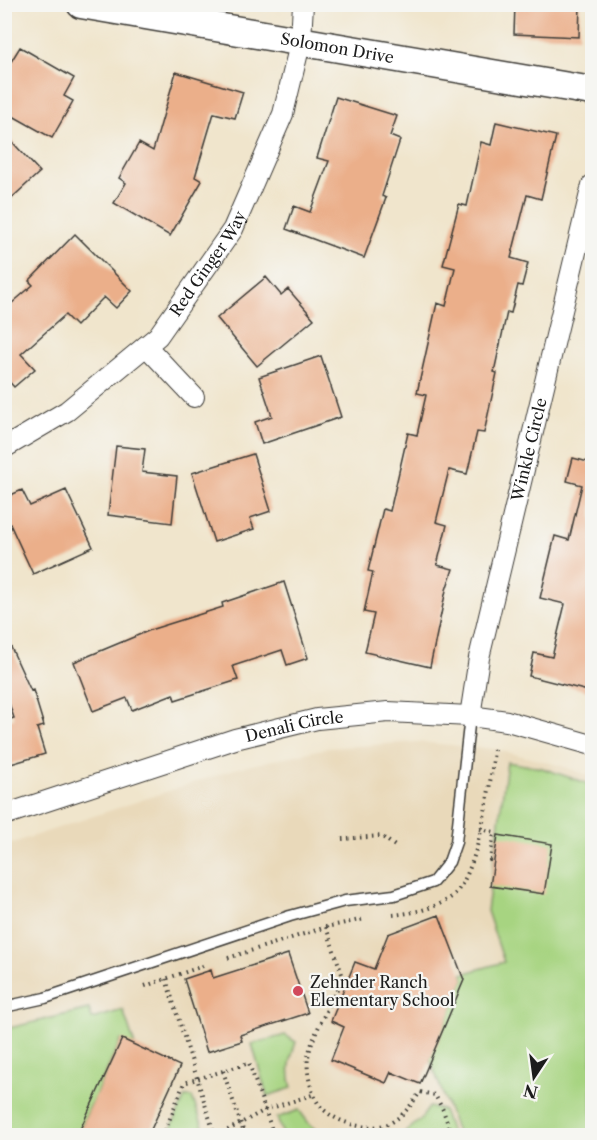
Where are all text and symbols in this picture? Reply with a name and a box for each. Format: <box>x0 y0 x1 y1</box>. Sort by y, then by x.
street label: Solomon Drive <box>279 28 396 67</box>
street label: Red Ginger Way <box>165 207 250 320</box>
street label: Winkle Circle <box>507 396 551 504</box>
street label: Denali Circle <box>243 706 344 746</box>
place label: Zehnder Ranch Elementary School <box>310 972 455 1010</box>
marker: Zehnder Ranch Elementary School <box>291 984 305 998</box>
north arrow <box>504 1047 564 1107</box>
text: N <box>522 1080 540 1103</box>

